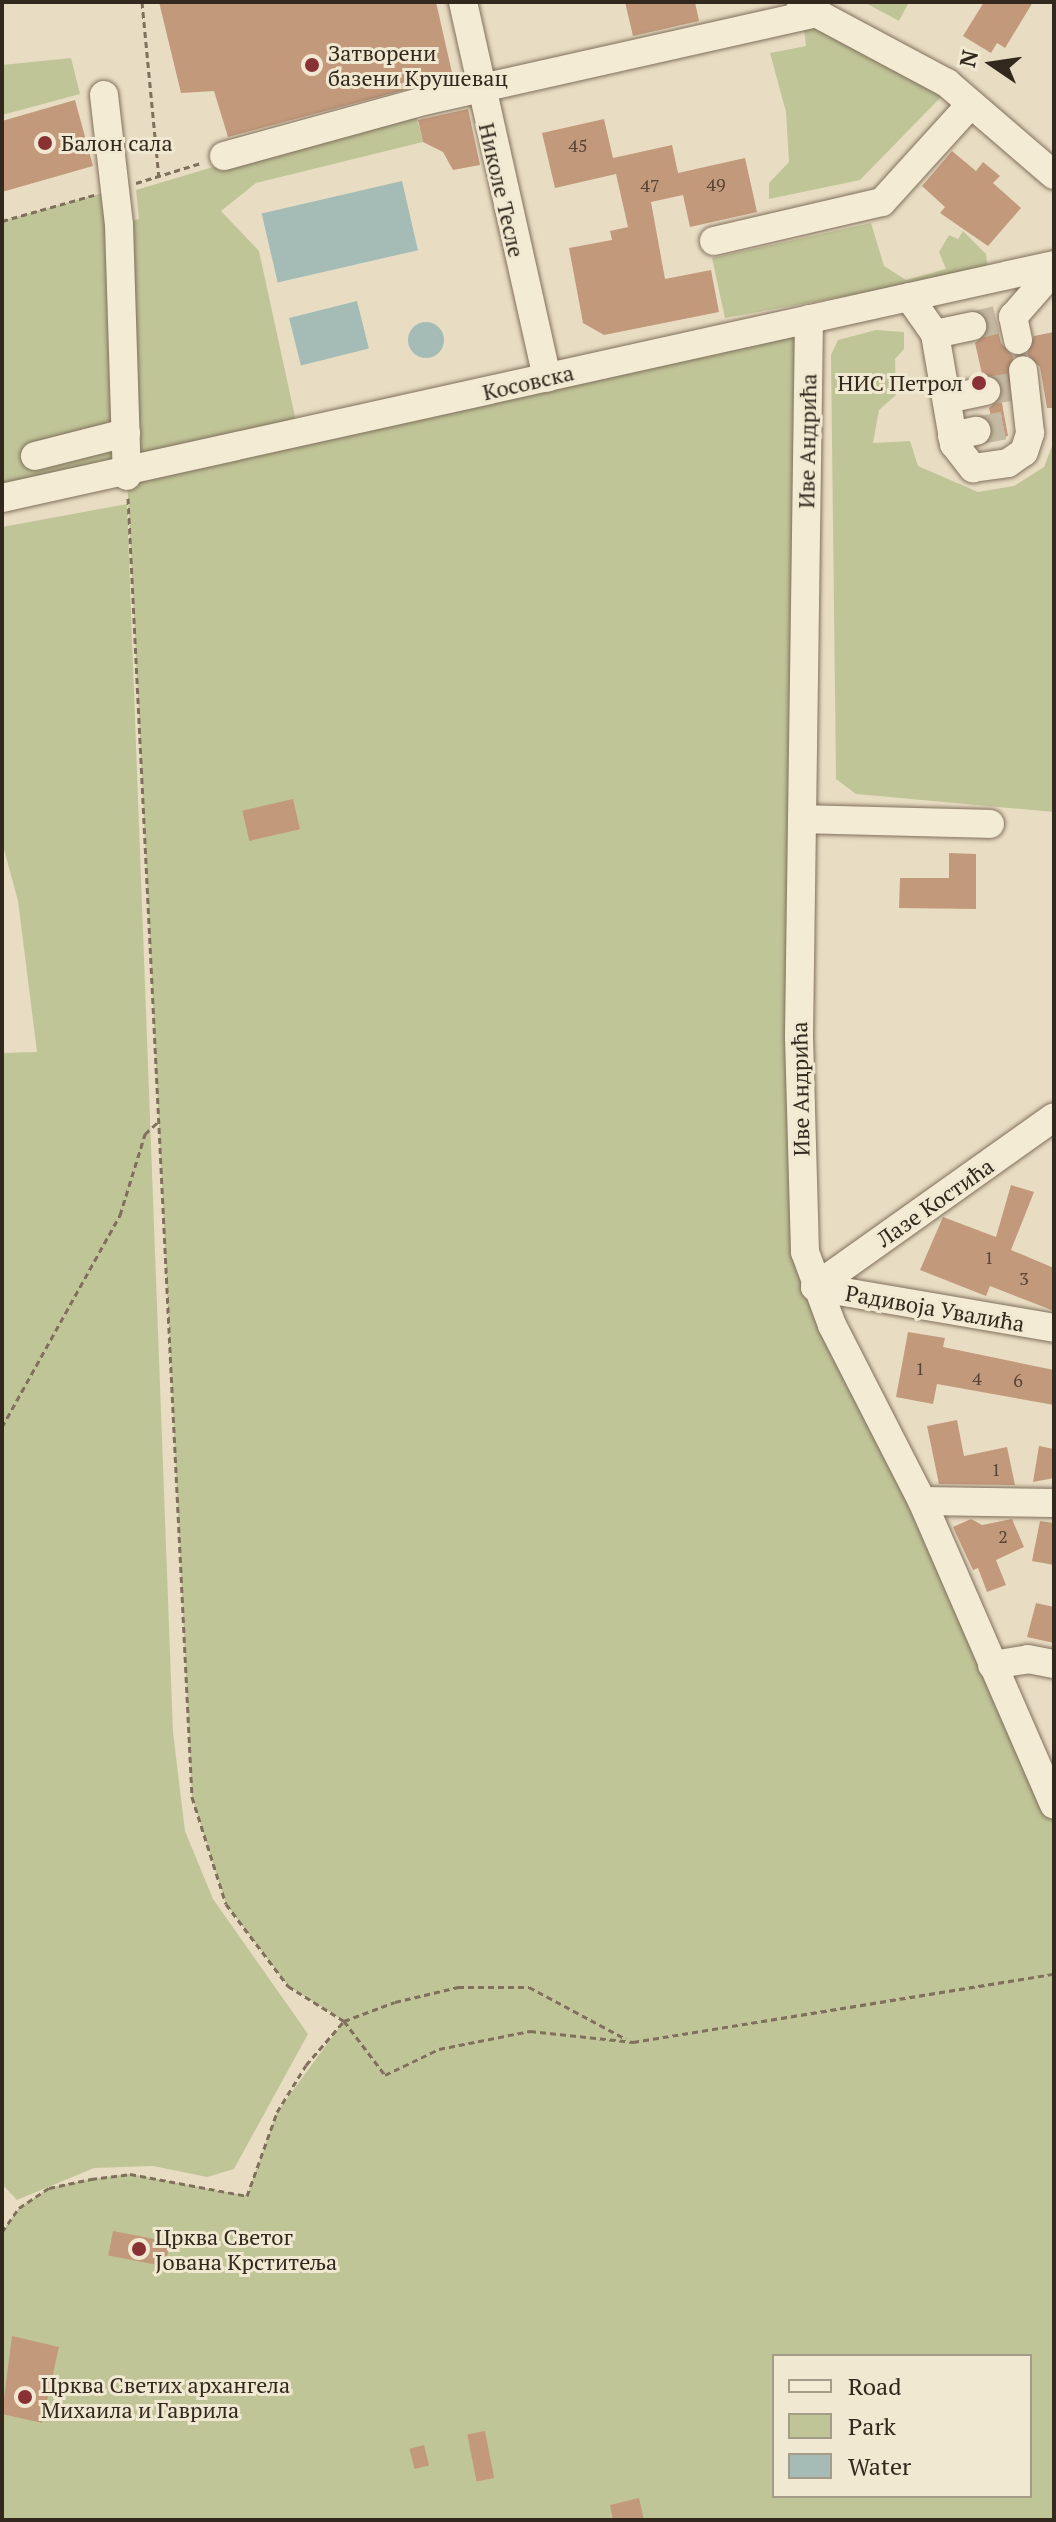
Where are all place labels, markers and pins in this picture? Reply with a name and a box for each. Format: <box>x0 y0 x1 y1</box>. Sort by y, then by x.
place label: Затворени базени Крушевац <box>328 39 508 90</box>
marker: Затворени базени Крушевац <box>303 56 321 74</box>
place label: Балон сала <box>61 130 173 156</box>
marker: Балон сала <box>36 134 54 152</box>
place label: НИС Петрол <box>837 370 963 396</box>
marker: НИС Петрол <box>970 374 988 392</box>
place label: Црква Светог Јована Крститеља <box>155 2223 337 2274</box>
marker: Црква Светог Јована Крститеља <box>130 2240 148 2258</box>
place label: Црква Светих архангела Михаила и Гаврила <box>41 2371 290 2422</box>
marker: Црква Светих архангела Михаила и Гаврила <box>16 2388 34 2406</box>

